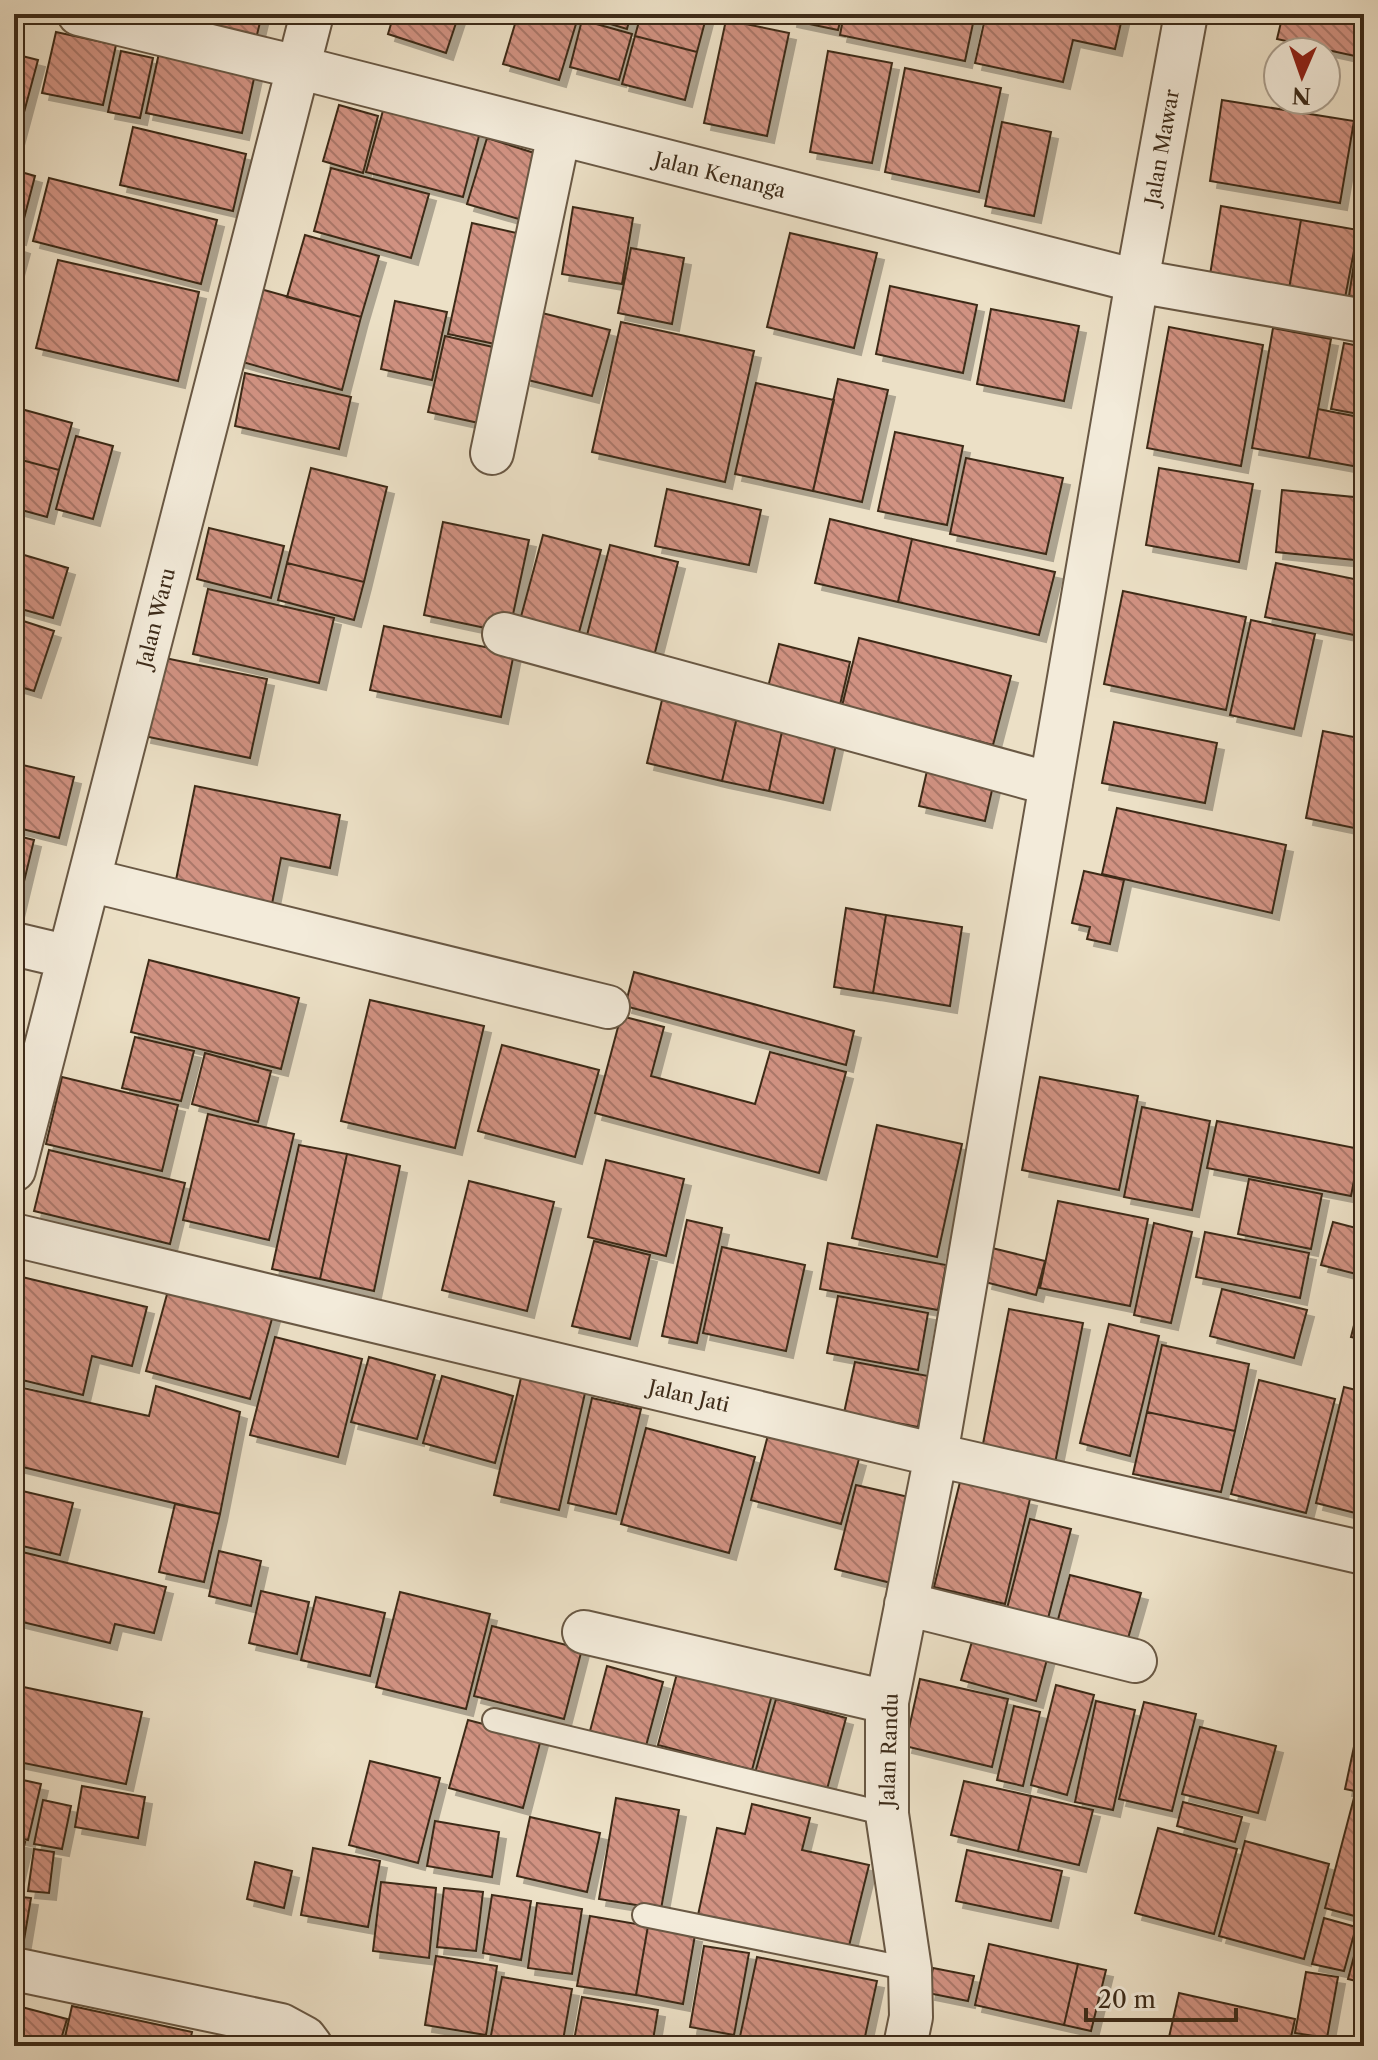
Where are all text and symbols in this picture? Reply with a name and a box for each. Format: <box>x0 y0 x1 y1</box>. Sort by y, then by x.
north arrow <box>1262 36 1342 116</box>
text: N <box>1291 82 1311 109</box>
street label: Jalan Mawar <box>1140 87 1184 210</box>
street label: Jalan Kenanga <box>649 146 789 203</box>
street label: Jalan Waru <box>131 565 180 673</box>
street label: Jalan Jati <box>643 1374 732 1417</box>
street label: Jalan Randu <box>875 1693 903 1810</box>
scale bar <box>1086 1972 1236 2022</box>
text: 20 m <box>1098 1985 1156 2014</box>

